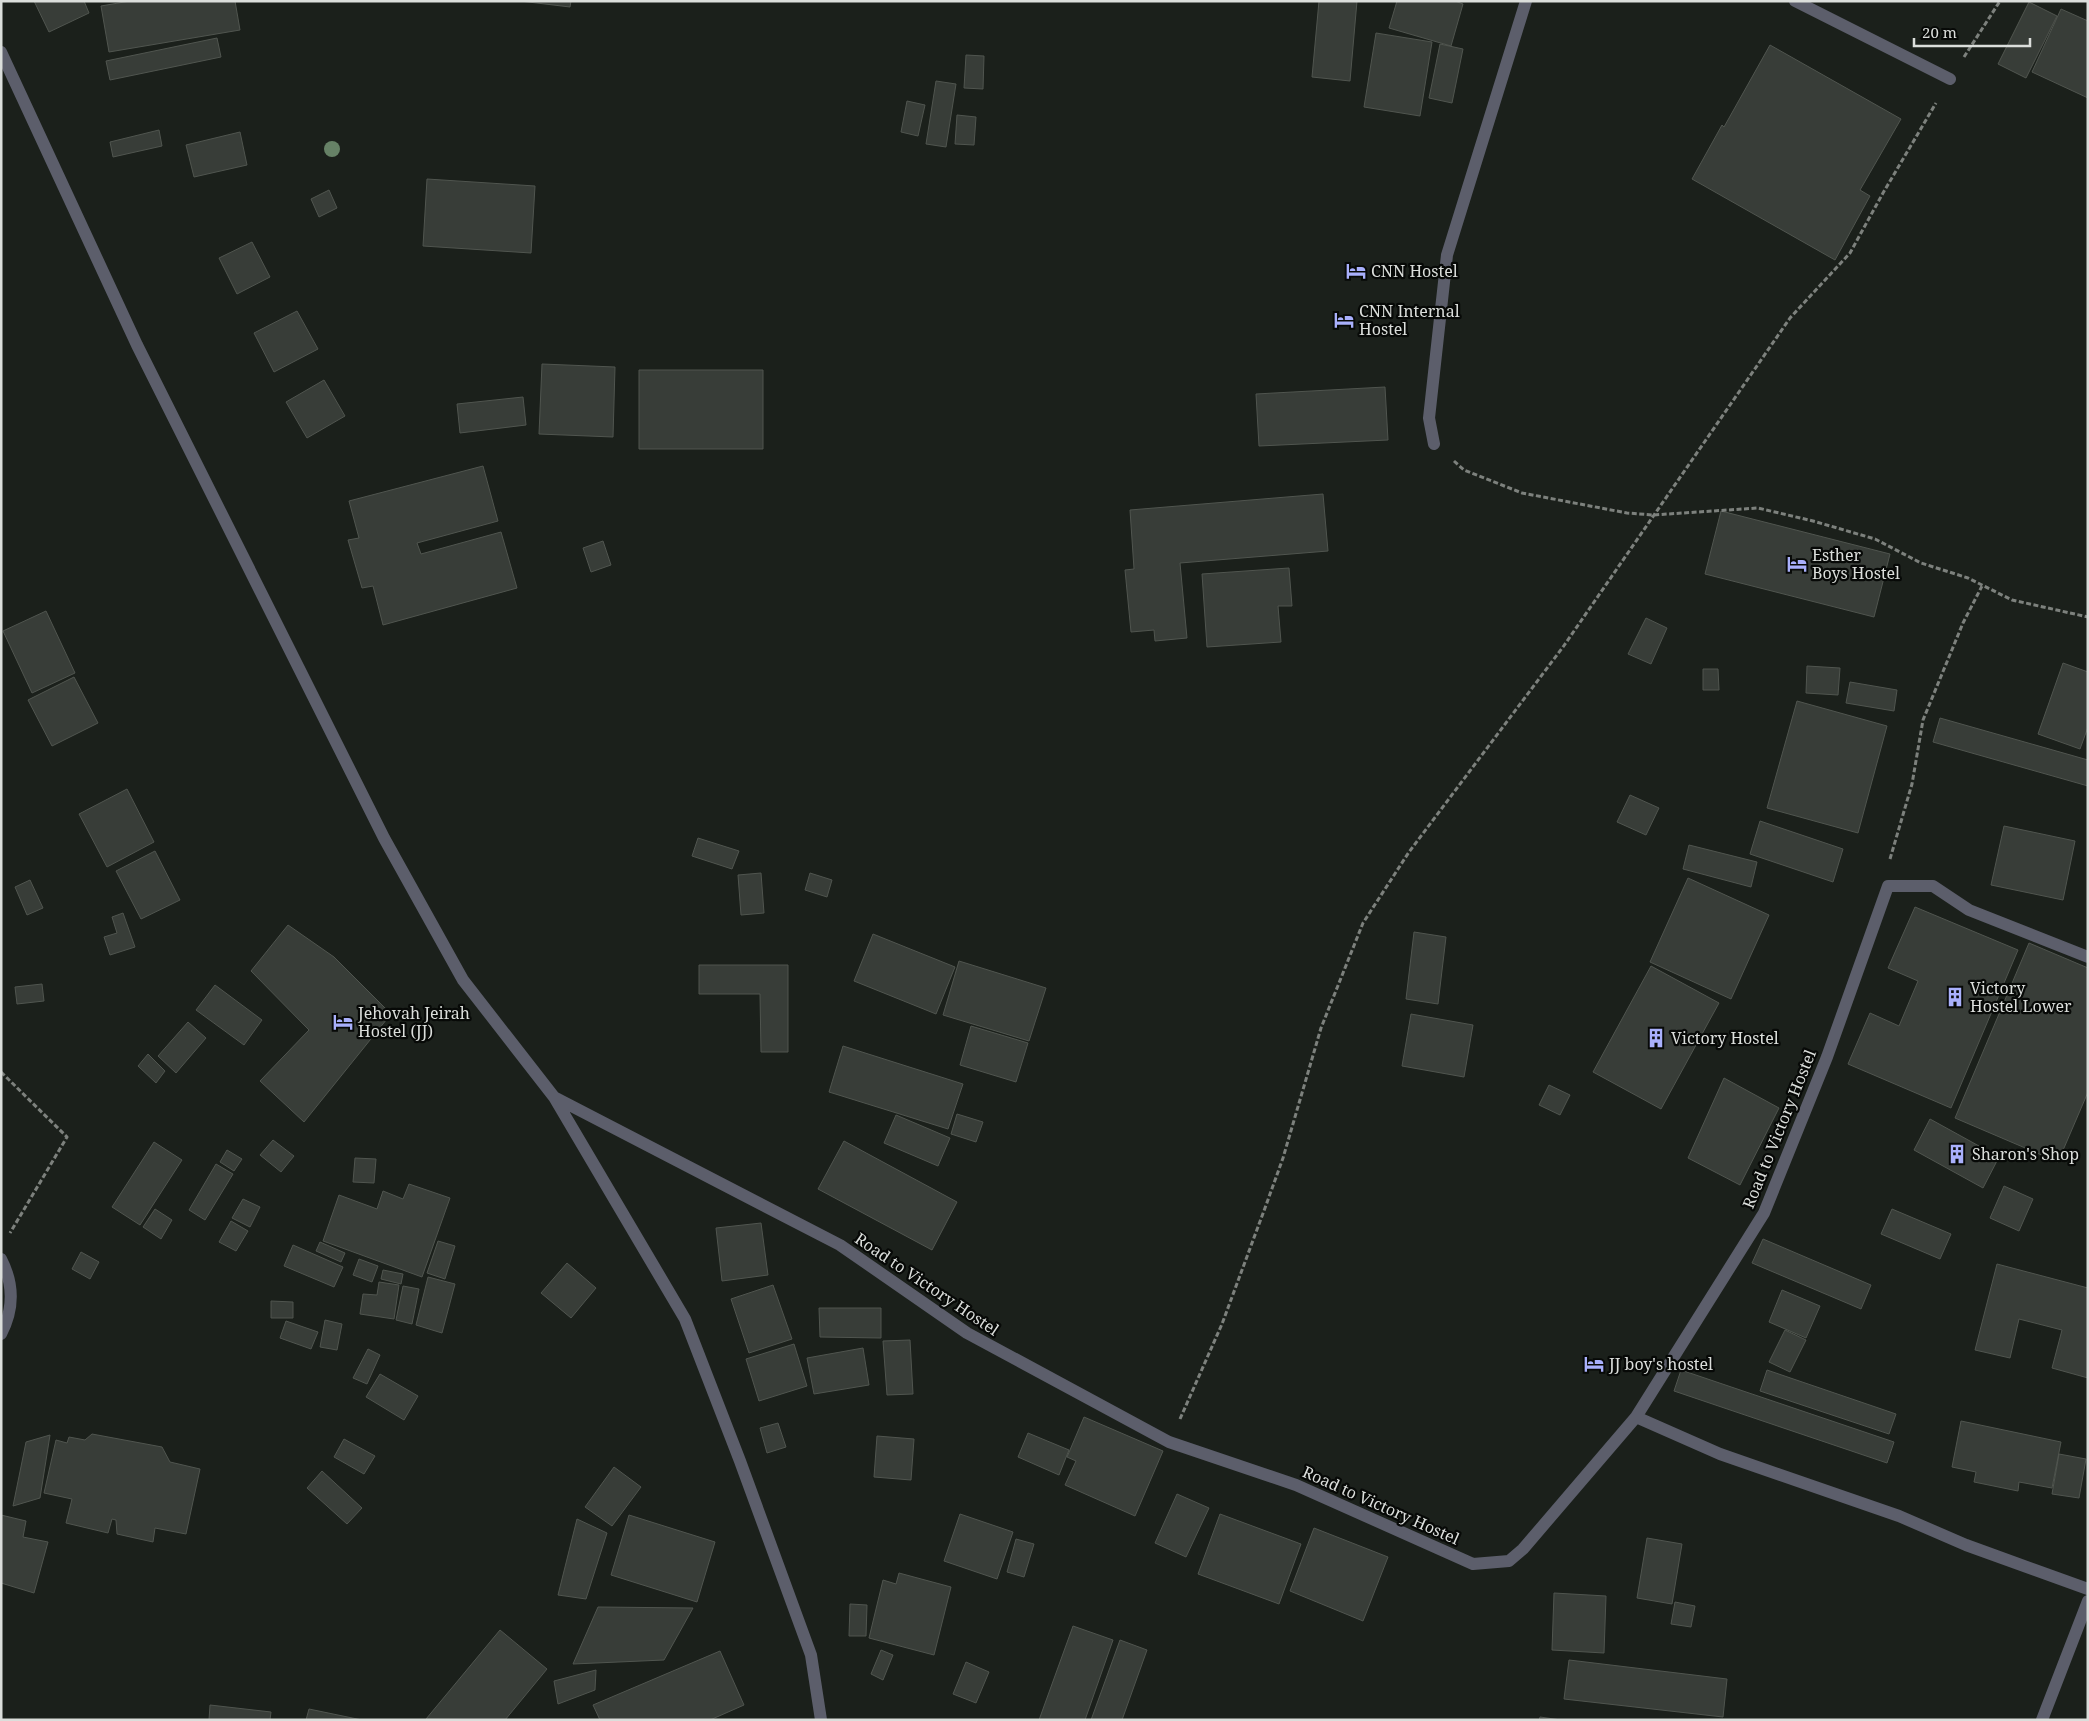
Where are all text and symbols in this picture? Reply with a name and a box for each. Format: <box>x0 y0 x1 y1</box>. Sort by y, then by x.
scale bar <box>1914 15 2030 47</box>
text: 20 m <box>1922 22 1957 42</box>
hotel icon: CNN Hostel <box>1345 260 1367 282</box>
place label: CNN Hostel <box>1371 260 1458 282</box>
place label: CNN Internal Hostel <box>1359 300 1460 340</box>
hotel icon: CNN Internal Hostel <box>1333 309 1355 331</box>
place label: Esther Boys Hostel <box>1812 544 1900 584</box>
hotel icon: Esther Boys Hostel <box>1786 553 1808 575</box>
place label: Victory Hostel Lower <box>1970 977 2072 1017</box>
building icon: Victory Hostel Lower <box>1944 986 1966 1008</box>
place label: Jehovah Jeirah Hostel (JJ) <box>357 1002 470 1042</box>
hotel icon: Jehovah Jeirah Hostel (JJ) <box>332 1011 354 1033</box>
building icon: Victory Hostel <box>1645 1027 1667 1049</box>
place label: Victory Hostel <box>1671 1027 1779 1049</box>
street label: Road to Victory Hostel <box>1737 1046 1821 1212</box>
building icon: Sharon's Shop <box>1946 1143 1968 1165</box>
place label: Sharon's Shop <box>1972 1143 2079 1165</box>
street label: Road to Victory Hostel <box>851 1228 1003 1341</box>
hotel icon: JJ boy's hostel <box>1583 1353 1605 1375</box>
place label: JJ boy's hostel <box>1608 1353 1713 1375</box>
street label: Road to Victory Hostel <box>1299 1460 1463 1550</box>

